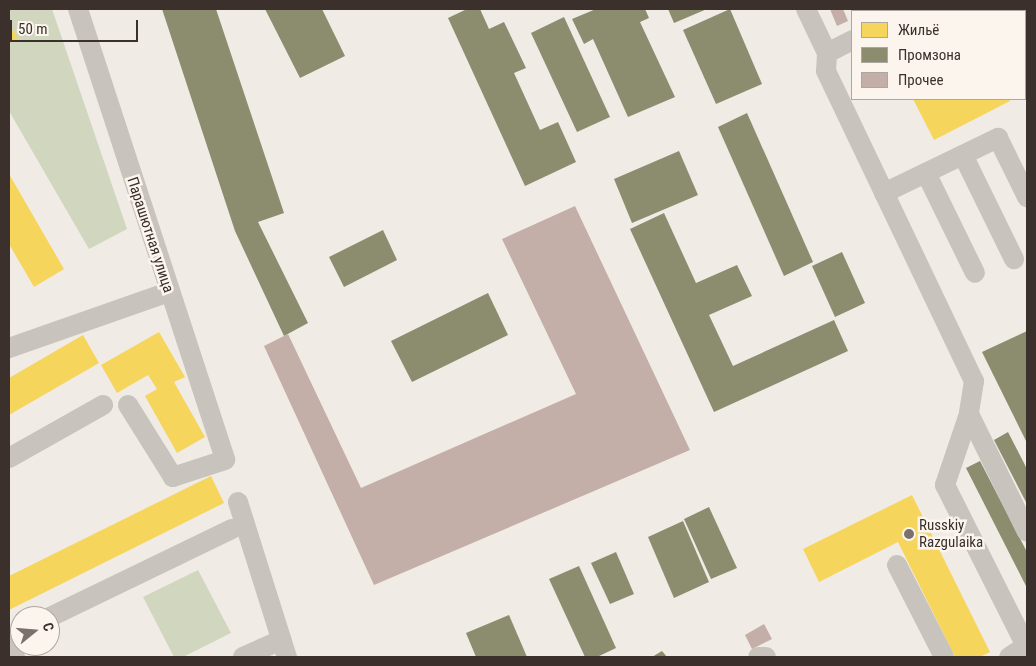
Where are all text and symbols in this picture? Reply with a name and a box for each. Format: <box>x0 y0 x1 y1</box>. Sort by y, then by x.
scale bar <box>12 10 140 42</box>
legend <box>851 10 1026 100</box>
text: 50 m <box>18 20 48 38</box>
text: Жильё <box>898 21 939 39</box>
text: Промзона <box>898 46 961 64</box>
text: Прочее <box>898 71 944 89</box>
street label: Парашютная улица <box>123 175 177 295</box>
place label: Russkiy Razgulaika <box>919 516 983 551</box>
marker: Russkiy Razgulaika <box>903 528 915 540</box>
north arrow <box>10 606 60 656</box>
text: С <box>40 621 57 633</box>

